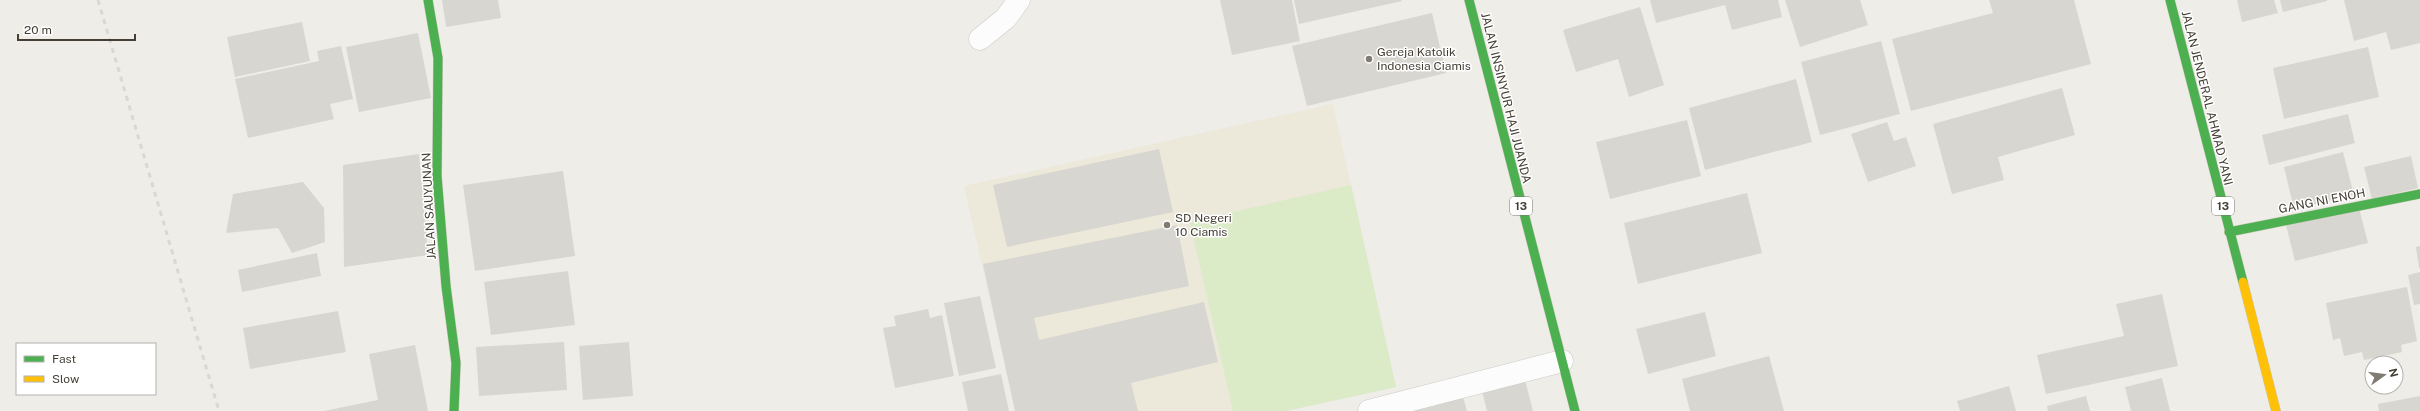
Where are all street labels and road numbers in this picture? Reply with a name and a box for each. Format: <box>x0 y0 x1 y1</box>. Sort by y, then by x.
street label: JALAN JENDERAL AHMAD YANI <box>2179 9 2235 187</box>
street label: JALAN INSINYUR HAJI JUANDA <box>1478 11 1534 185</box>
street label: JALAN SAUYUNAN <box>419 152 439 260</box>
street label: GANG NI ENOH <box>2277 186 2367 216</box>
road number: 13 <box>1510 197 1532 215</box>
road number: 13 <box>2212 197 2234 215</box>

